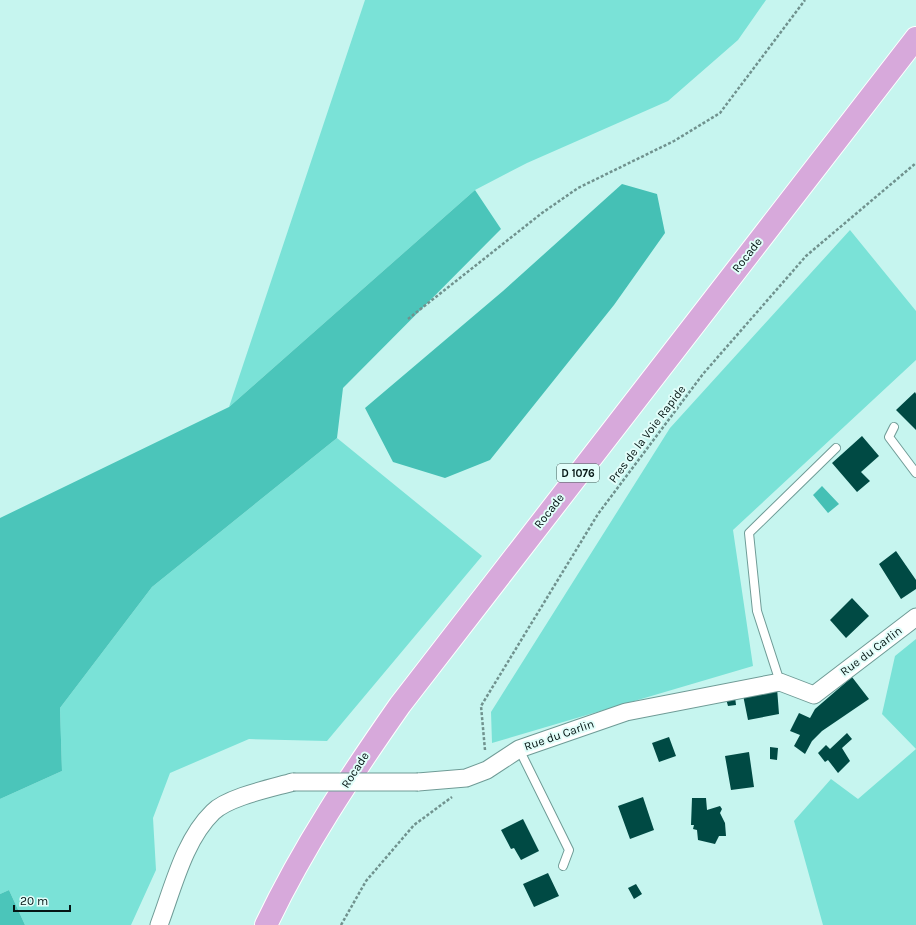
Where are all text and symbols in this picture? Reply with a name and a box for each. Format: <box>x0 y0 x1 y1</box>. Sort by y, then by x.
street label: Rocade <box>729 235 765 275</box>
street label: Pres de la Voie Rapide <box>606 382 688 486</box>
road number: D 1076 <box>557 464 599 482</box>
street label: Rocade <box>531 491 567 531</box>
street label: Rue du Carlin <box>837 623 905 679</box>
street label: Rue du Carlin <box>522 716 596 754</box>
street label: Rocade <box>338 749 372 791</box>
scale bar <box>14 887 70 913</box>
text: 20 m <box>20 894 48 908</box>

